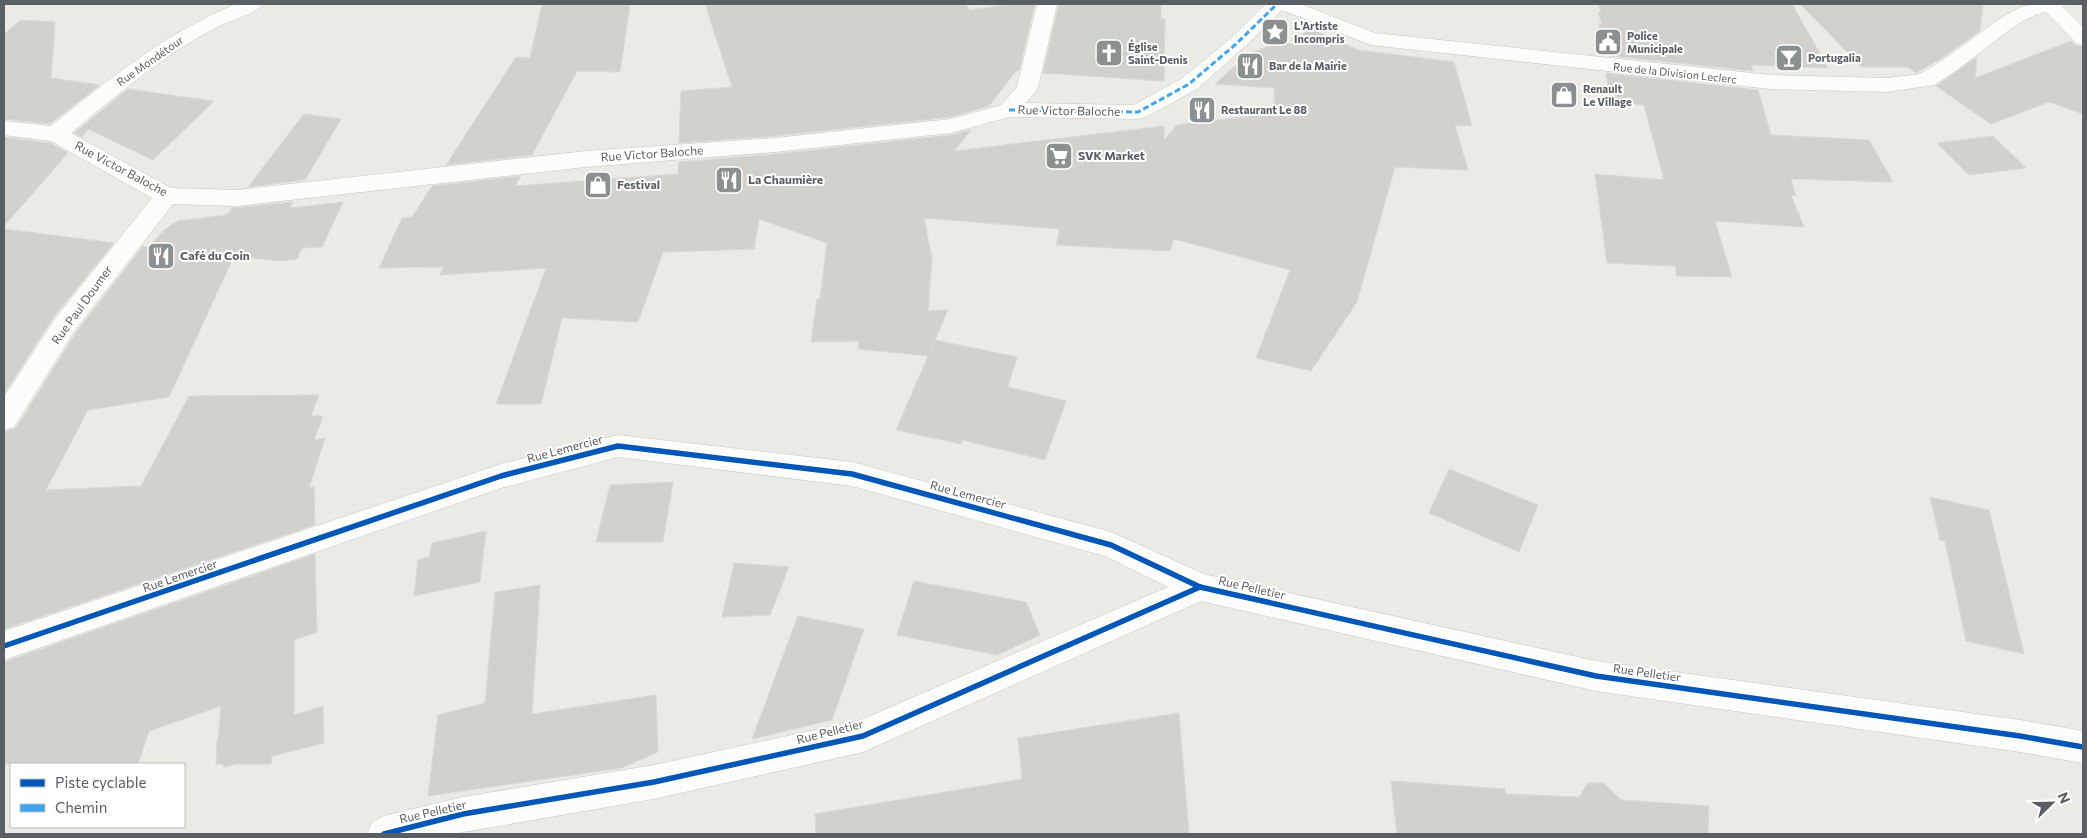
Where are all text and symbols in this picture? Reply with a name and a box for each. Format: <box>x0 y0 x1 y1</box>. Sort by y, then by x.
place icon: L'Artiste Incompris <box>1260 17 1290 47</box>
place label: L'Artiste Incompris <box>1294 19 1345 45</box>
public building icon: Police Municipale <box>1593 27 1623 57</box>
place label: Police Municipale <box>1627 29 1683 55</box>
street label: Rue Mondétour <box>114 32 186 88</box>
church icon: Église Saint-Denis <box>1094 38 1124 68</box>
place label: Église Saint-Denis <box>1128 39 1188 66</box>
bar icon: Portugalia <box>1774 43 1804 73</box>
restaurant icon: Bar de la Mairie <box>1235 51 1265 81</box>
place label: Portugalia <box>1808 51 1861 64</box>
place label: Bar de la Mairie <box>1269 59 1347 72</box>
street label: Rue de la Division Leclerc <box>1613 60 1738 85</box>
shop icon: Renault Le Village <box>1549 80 1579 110</box>
place label: Renault Le Village <box>1583 82 1632 108</box>
restaurant icon: Restaurant Le 88 <box>1187 95 1217 125</box>
street label: Rue Victor Baloche <box>1017 102 1121 118</box>
place label: Restaurant Le 88 <box>1221 103 1307 116</box>
street label: Rue Victor Baloche <box>73 138 170 198</box>
supermarket icon: SVK Market <box>1044 141 1074 171</box>
street label: Rue Victor Baloche <box>600 142 704 164</box>
place label: SVK Market <box>1078 148 1145 162</box>
restaurant icon: La Chaumière <box>714 165 744 195</box>
shop icon: Festival <box>583 170 613 200</box>
place label: La Chaumière <box>748 172 823 186</box>
place label: Festival <box>617 177 660 191</box>
restaurant icon: Café du Coin <box>146 241 176 271</box>
place label: Café du Coin <box>180 248 250 262</box>
street label: Rue Paul Doumer <box>48 262 114 346</box>
street label: Rue Lemercier <box>525 431 604 465</box>
street label: Rue Lemercier <box>929 477 1008 511</box>
street label: Rue Lemercier <box>140 556 219 594</box>
street label: Rue Pelletier <box>1217 573 1287 602</box>
street label: Rue Pelletier <box>1612 660 1682 684</box>
street label: Rue Pelletier <box>795 716 865 746</box>
legend <box>10 763 185 828</box>
text: Piste cyclable <box>55 773 147 791</box>
north arrow <box>2027 778 2077 828</box>
text: N <box>2055 790 2074 806</box>
street label: Rue Pelletier <box>398 796 468 826</box>
text: Chemin <box>55 798 107 816</box>

